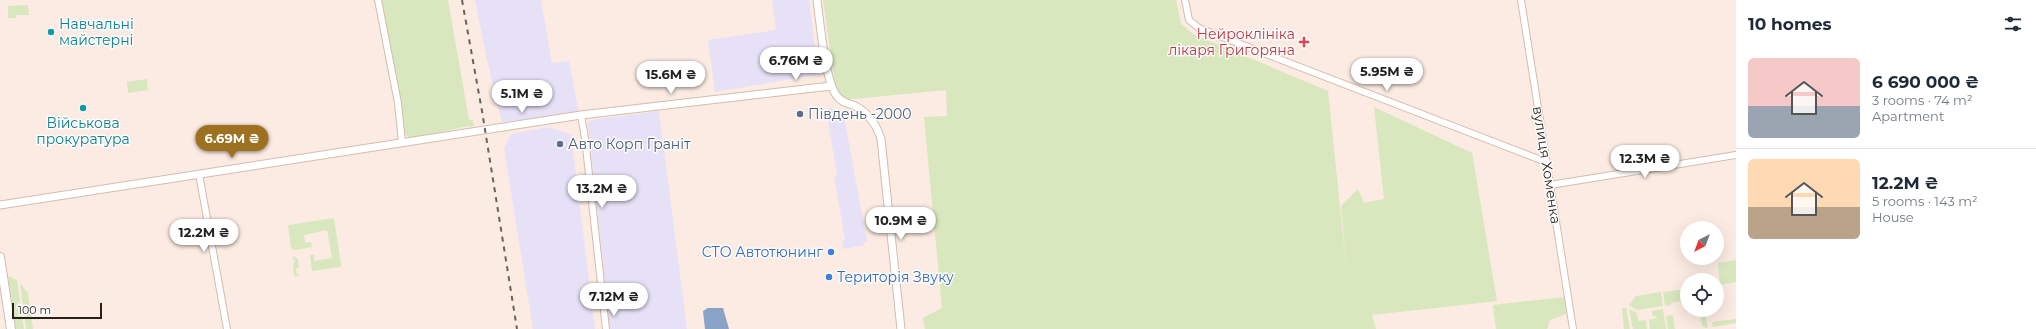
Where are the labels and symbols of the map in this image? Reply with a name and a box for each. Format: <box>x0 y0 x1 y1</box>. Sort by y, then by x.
place label: Навчальні майстерні <box>59 15 134 49</box>
place label: Нейроклініка лікаря Григоряна <box>1168 25 1295 59</box>
marker: Навчальні майстерні <box>46 27 56 37</box>
marker: Нейроклініка лікаря Григоряна <box>1298 36 1310 48</box>
pin: 6.76M ₴ <box>759 47 833 81</box>
pin: 5.95M ₴ <box>1350 58 1424 92</box>
pin: 15.6M ₴ <box>634 61 708 95</box>
pin: 5.1M ₴ <box>489 80 555 114</box>
marker: Військова прокуратура <box>78 103 88 113</box>
place label: Південь -2000 <box>808 105 912 123</box>
street label: вулиця Хоменка <box>1529 105 1565 225</box>
marker: Південь -2000 <box>795 109 805 119</box>
place label: Військова прокуратура <box>36 114 130 148</box>
pin: 6.69M ₴ <box>195 125 269 159</box>
place label: Авто Корп Граніт <box>568 135 691 153</box>
marker: Авто Корп Граніт <box>555 139 565 149</box>
pin: 12.3M ₴ <box>1608 145 1682 179</box>
pin: 13.2M ₴ <box>565 175 639 209</box>
pin: 10.9M ₴ <box>864 207 938 241</box>
pin: 12.2M ₴ <box>167 219 241 253</box>
north arrow <box>1680 221 1724 265</box>
place label: СТО Автотюнинг <box>702 243 823 261</box>
marker: СТО Автотюнинг <box>826 247 836 257</box>
place label: Територія Звуку <box>837 268 954 286</box>
marker: Територія Звуку <box>824 272 834 282</box>
pin: 7.12M ₴ <box>577 283 651 317</box>
scale bar <box>12 301 102 320</box>

